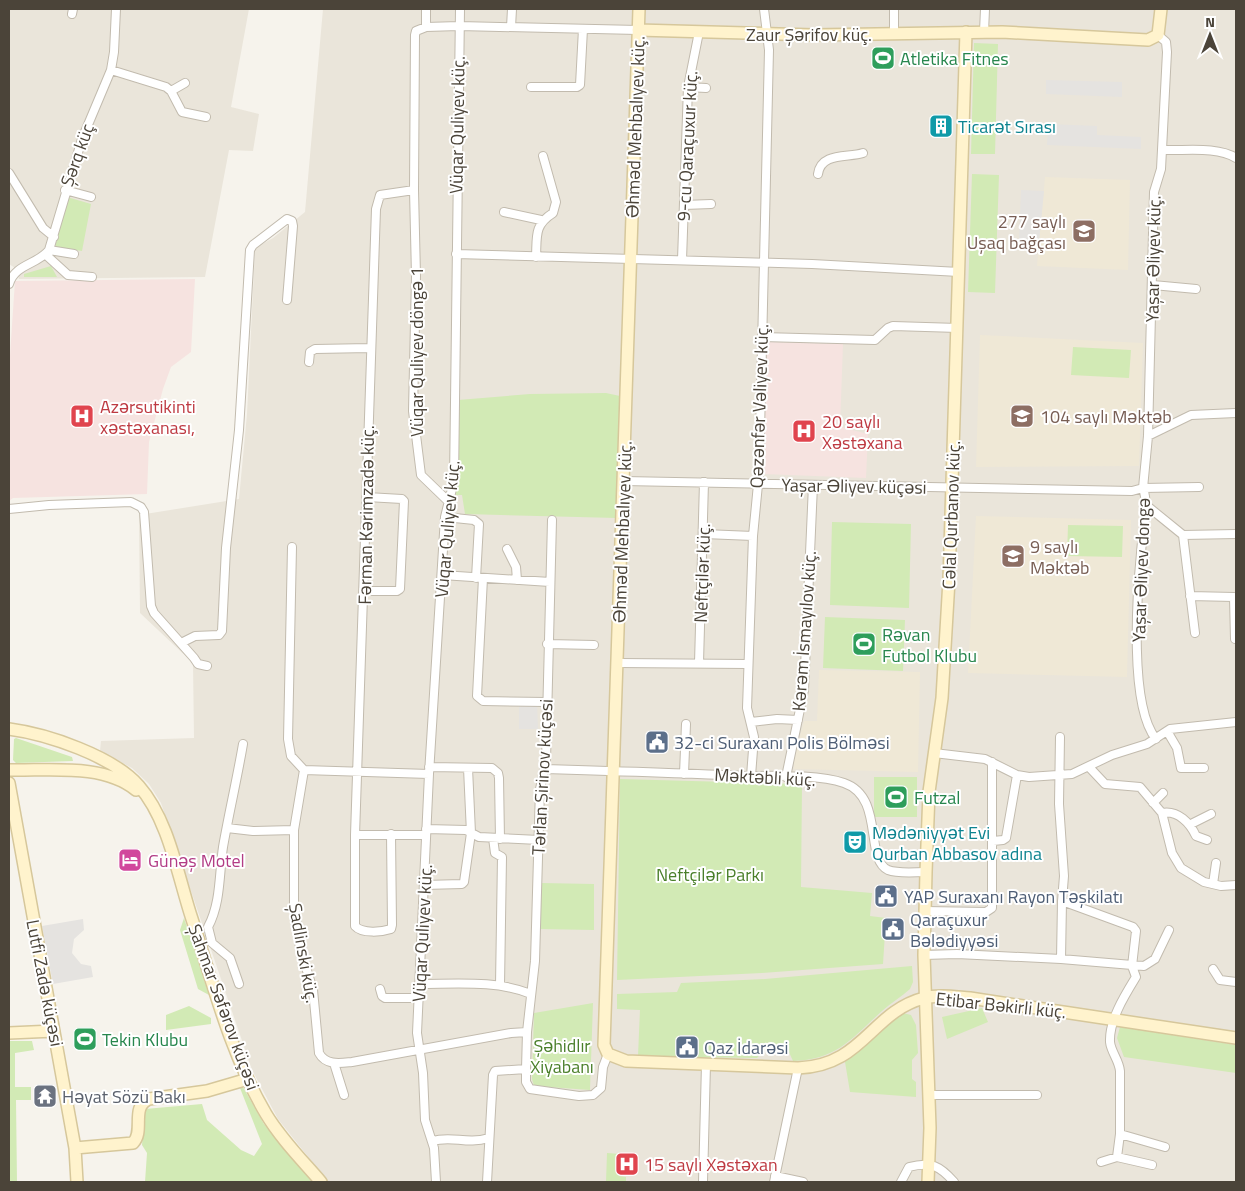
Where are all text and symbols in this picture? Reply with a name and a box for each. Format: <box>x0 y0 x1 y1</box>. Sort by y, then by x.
north arrow <box>1185 10 1235 60</box>
text: N <box>1205 11 1215 32</box>
street label: Zaur Şərifov küç. <box>746 21 872 48</box>
street label: Əhməd Mehbalıyev küç. <box>618 36 652 218</box>
sports icon: Atletika Fitnes <box>870 45 896 71</box>
place label: Atletika Fitnes <box>900 45 1009 72</box>
street label: Vüqar Quliyev küç. <box>442 56 472 194</box>
street label: 9-cu Qaraçuxur küç. <box>670 70 704 222</box>
building icon: Ticarət Sırası <box>928 113 954 139</box>
place label: Ticarət Sırası <box>958 113 1056 140</box>
street label: Şərq küç <box>53 120 101 190</box>
street label: Yaşar Əliyev küç. <box>1138 195 1168 323</box>
place label: 277 saylı Uşaq bağçası <box>967 208 1066 256</box>
school or university icon: 277 saylı Uşaq bağçası <box>1071 218 1097 244</box>
street label: Vüqar Quliyev döngə 1 <box>403 267 430 437</box>
street label: Qəzənfər Vəliyev küç. <box>743 323 775 489</box>
place label: Azərsutikinti xəstəxanası, <box>100 393 196 441</box>
hospital icon: Azərsutikinti xəstəxanası, <box>69 403 95 429</box>
school or university icon: 104 saylı Məktəb <box>1009 403 1035 429</box>
place label: 104 saylı Məktəb <box>1040 403 1172 430</box>
place label: 20 saylı Xəstəxana <box>822 408 903 456</box>
hospital icon: 20 saylı Xəstəxana <box>791 418 817 444</box>
street label: Fərman Kərimzadə küç. <box>351 425 381 605</box>
street label: Cəlal Qurbanov küç. <box>935 440 967 590</box>
street label: Əhməd Mehbalıyev küç. <box>605 441 639 623</box>
street label: Vüqar Quliyev küç. <box>428 459 466 599</box>
street label: Yaşar Əliyev küçəsi <box>781 471 927 501</box>
street label: Yaşar Əliyev dongə <box>1125 497 1157 643</box>
street label: Neftçilər küç. <box>687 523 717 623</box>
place label: 9 saylı Məktəb <box>1030 533 1090 581</box>
school or university icon: 9 saylı Məktəb <box>1000 543 1026 569</box>
street label: Kərəm İsmayılov küç. <box>785 550 823 712</box>
place label: Rəvan Futbol Klubu <box>882 621 977 669</box>
sports icon: Rəvan Futbol Klubu <box>851 631 877 657</box>
street label: Tərlan Şirinov küçəsi <box>524 698 560 856</box>
public building icon: 32-ci Suraxanı Polis Bölməsi <box>644 729 670 755</box>
place label: 32-ci Suraxanı Polis Bölməsi <box>674 729 890 756</box>
street label: Məktəbli küç. <box>714 761 816 793</box>
sports icon: Futzal <box>883 784 909 810</box>
place label: Futzal <box>914 784 960 811</box>
place label: Mədəniyyət Evi Qurban Abbasov adına <box>872 819 1042 867</box>
theatre icon: Mədəniyyət Evi Qurban Abbasov adına <box>842 829 868 855</box>
hotel icon: Günəş Motel <box>117 847 143 873</box>
place label: Günəş Motel <box>148 847 245 874</box>
park label: Neftçilər Parkı <box>656 861 764 888</box>
street label: Vüqar Quliyev küç. <box>405 863 439 1003</box>
public building icon: YAP Suraxanı Rayon Təşkilatı <box>873 883 899 909</box>
place label: YAP Suraxanı Rayon Təşkilatı <box>904 883 1123 910</box>
street label: Şadlinski küç. <box>282 901 326 1005</box>
place label: Qaraçuxur Bələdiyyəsi <box>910 906 998 954</box>
public building icon: Qaraçuxur Bələdiyyəsi <box>880 916 906 942</box>
street label: Lutfi Zadə küçəsi <box>19 917 71 1049</box>
street label: Şahmar Səfərov küçəsi <box>181 920 267 1094</box>
street label: Etibar Bəkirli küç. <box>935 985 1067 1025</box>
sports icon: Tekin Klubu <box>72 1026 98 1052</box>
place label: Tekin Klubu <box>102 1026 188 1053</box>
park label: Şəhidlır Xiyabanı <box>530 1032 594 1080</box>
public building icon: Qaz İdarəsi <box>674 1034 700 1060</box>
place label: Qaz İdarəsi <box>704 1034 788 1061</box>
temple icon: Həyat Sözü Bakı <box>32 1083 58 1109</box>
place label: Həyat Sözü Bakı <box>62 1083 186 1110</box>
hospital icon: 15 saylı Xəstəxan <box>614 1151 640 1177</box>
place label: 15 saylı Xəstəxan <box>644 1151 778 1178</box>

